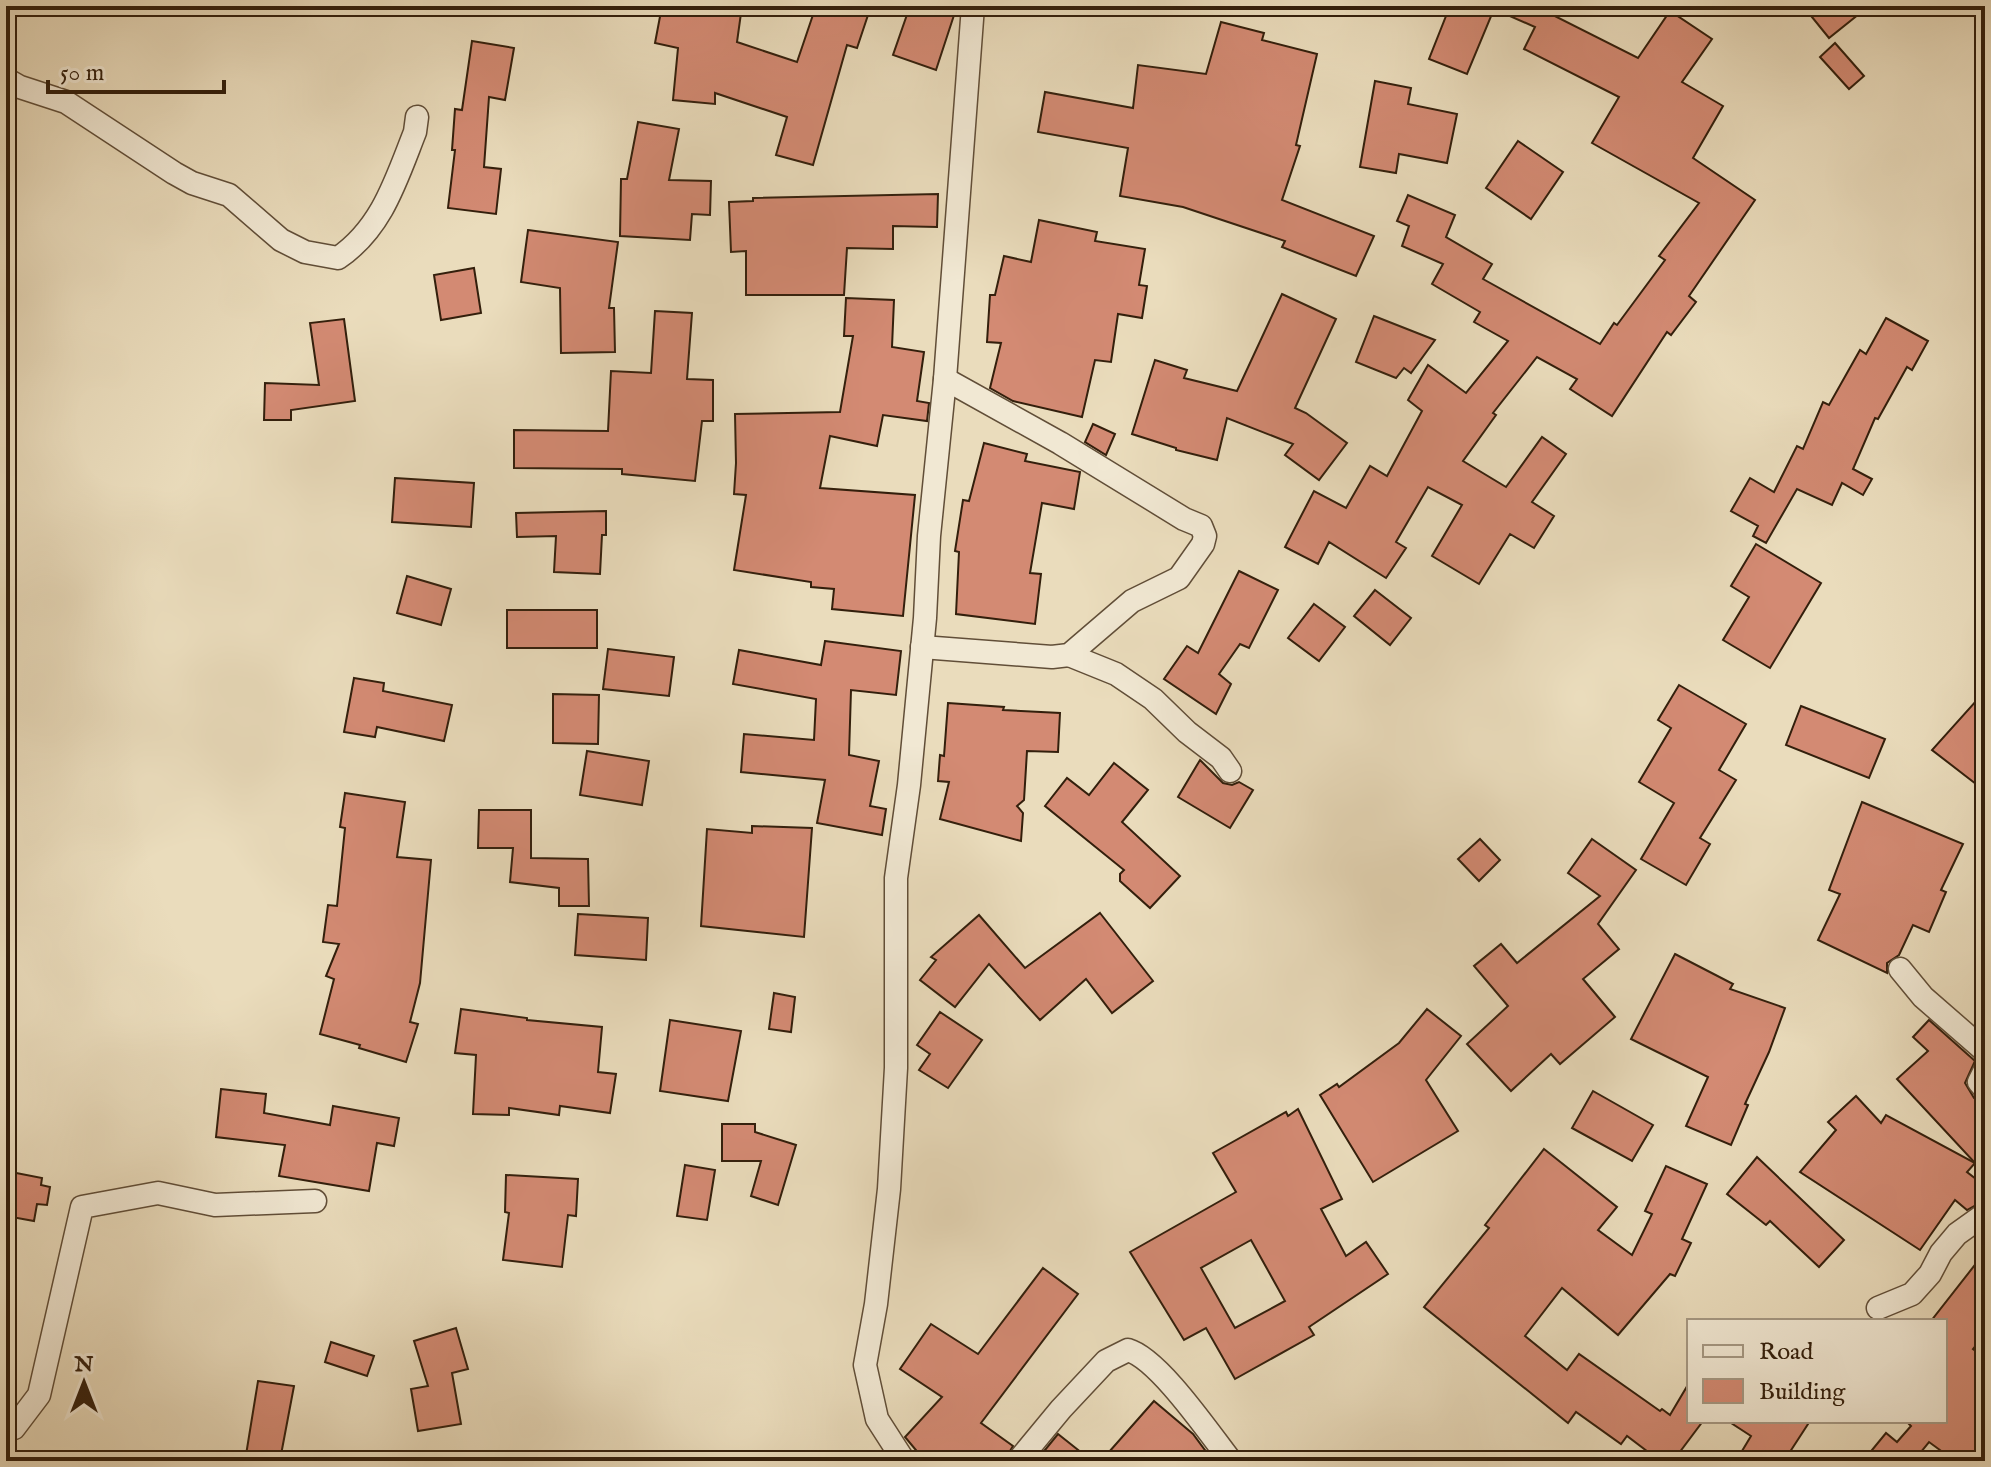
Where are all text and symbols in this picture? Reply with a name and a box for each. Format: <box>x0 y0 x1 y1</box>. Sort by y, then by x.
scale bar <box>48 44 224 94</box>
text: 50 m <box>60 58 104 89</box>
legend <box>1687 1319 1947 1423</box>
text: Road <box>1759 1337 1813 1368</box>
north arrow <box>44 1343 124 1423</box>
text: N <box>73 1351 94 1379</box>
text: Building <box>1759 1377 1846 1408</box>

